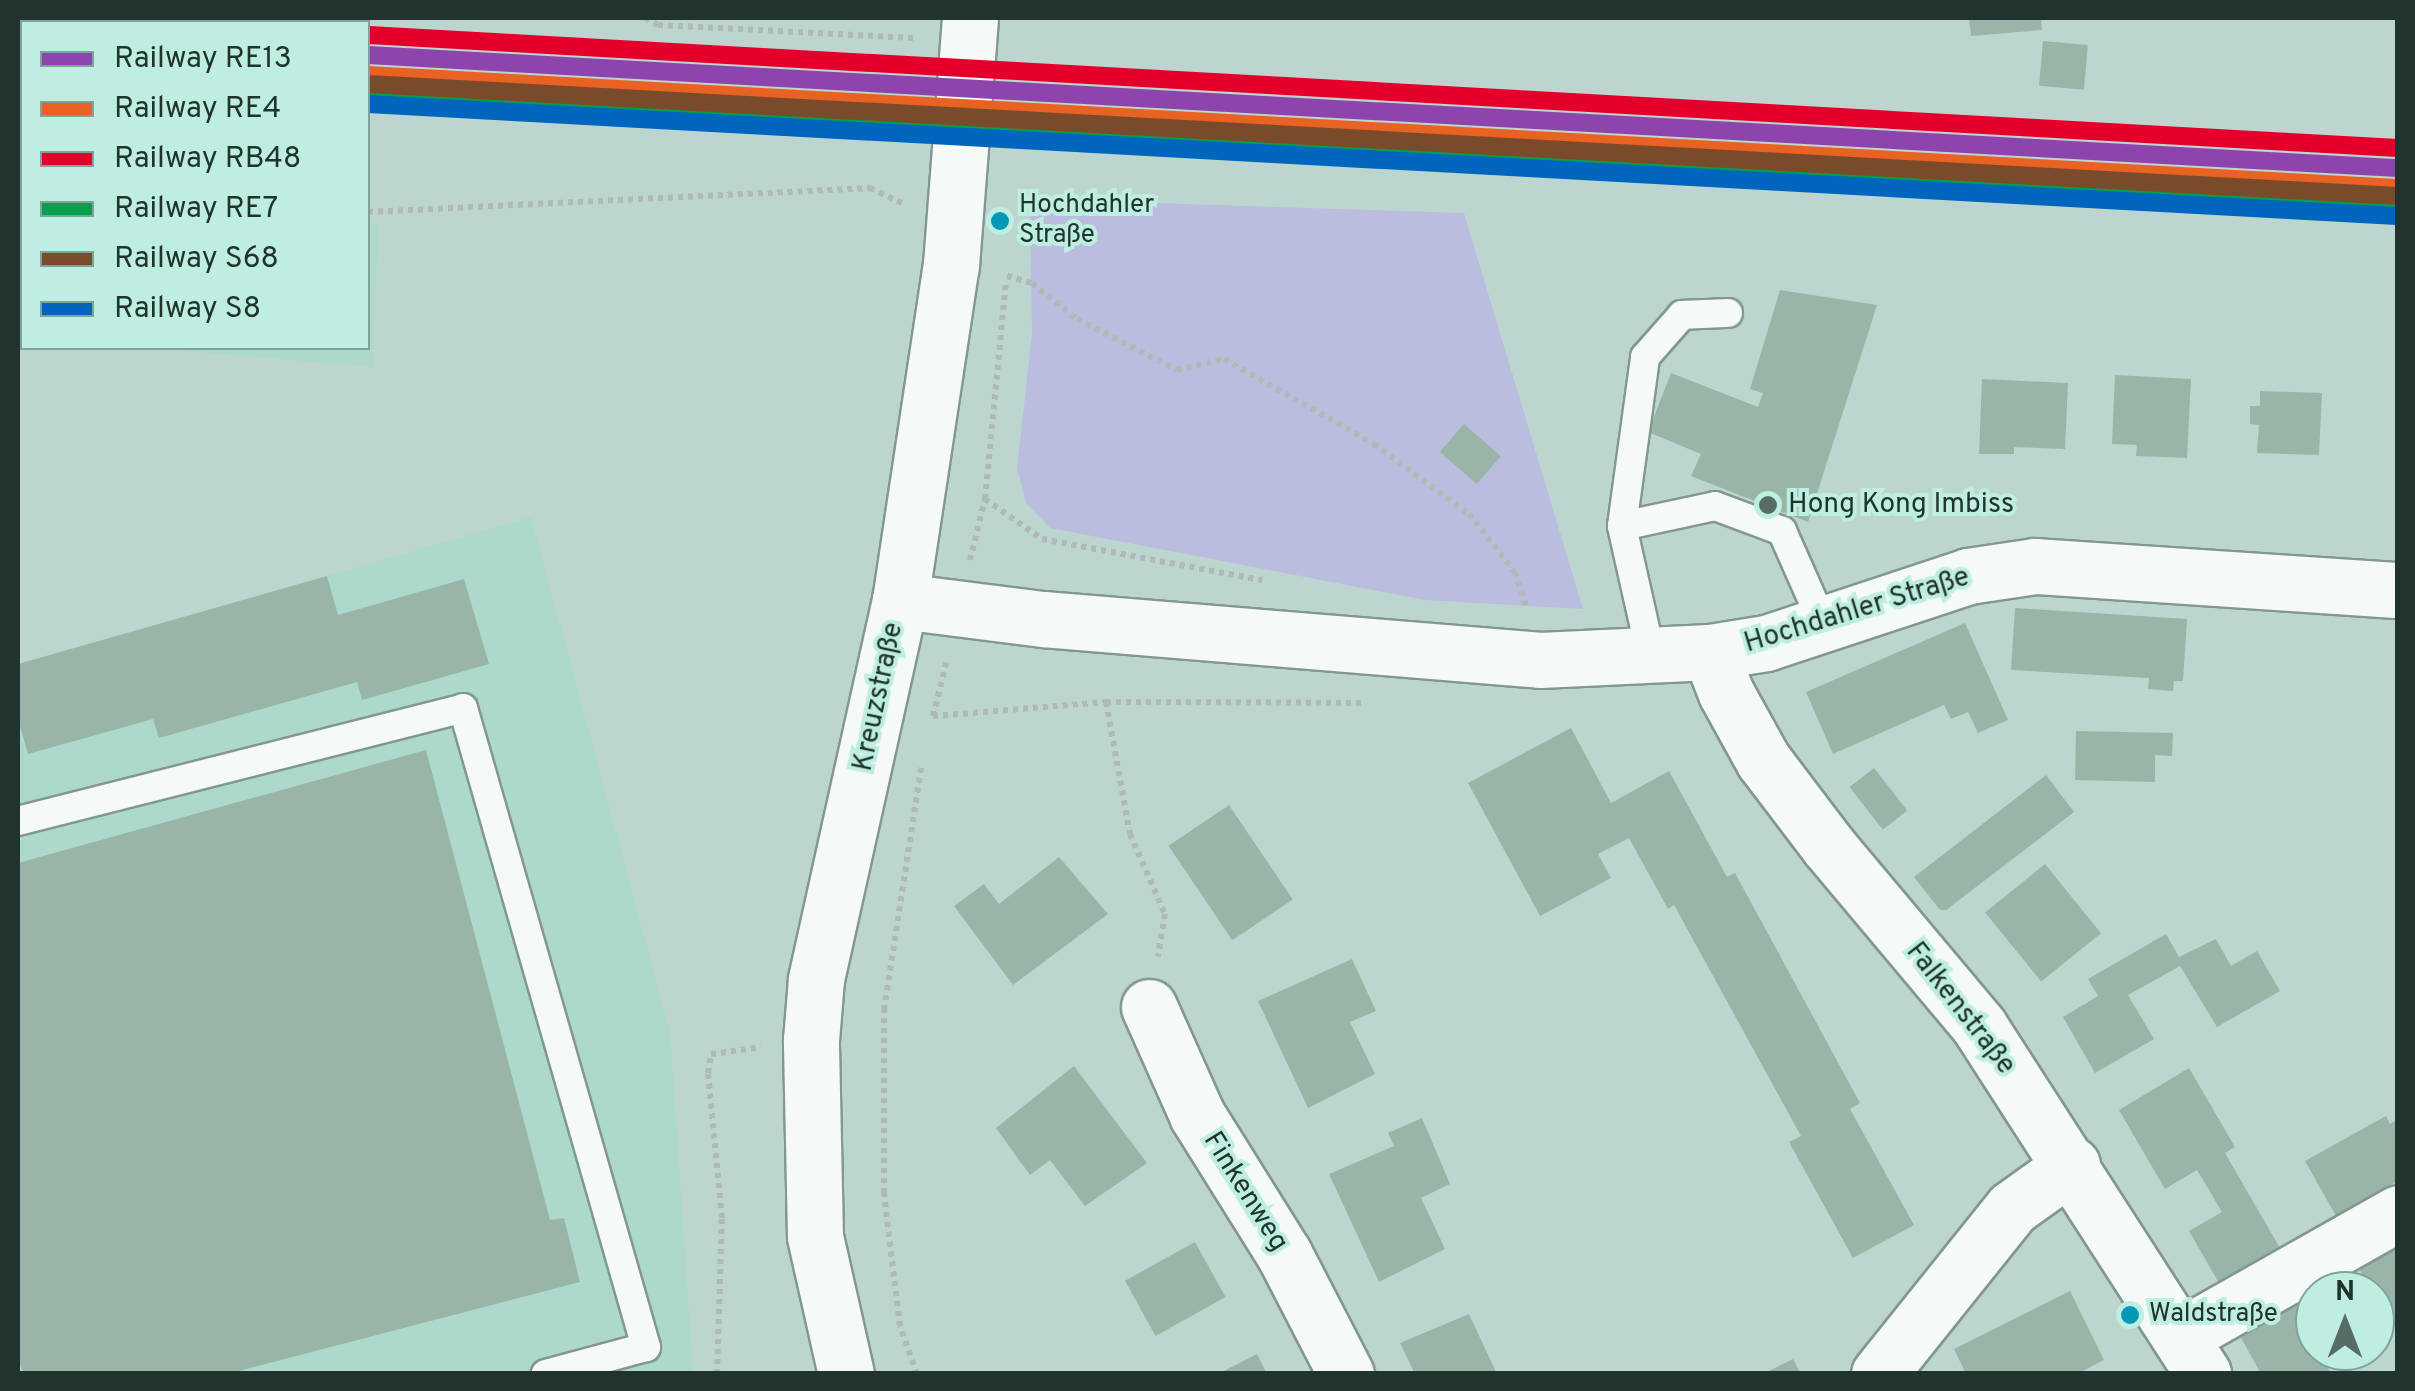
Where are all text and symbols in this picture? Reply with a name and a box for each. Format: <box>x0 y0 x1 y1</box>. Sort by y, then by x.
legend <box>20 20 370 350</box>
text: Railway RE13 <box>114 41 292 78</box>
text: Railway RE4 <box>114 91 281 128</box>
text: Railway RB48 <box>114 141 301 178</box>
place label: Hochdahler Straße <box>1019 190 1154 252</box>
text: Railway RE7 <box>114 191 278 228</box>
marker: Hochdahler Straße <box>990 211 1010 231</box>
text: Railway S68 <box>114 241 279 278</box>
text: Railway S8 <box>114 291 261 328</box>
place label: Hong Kong Imbiss <box>1788 488 2014 522</box>
marker: Hong Kong Imbiss <box>1757 494 1779 516</box>
street label: Hochdahler Straße <box>1740 561 1974 661</box>
street label: Kreuzstraße <box>847 620 911 774</box>
street label: Falkenstraße <box>1898 936 2022 1082</box>
street label: Finkenweg <box>1195 1126 1295 1258</box>
north arrow <box>2295 1271 2395 1371</box>
text: N <box>2335 1275 2355 1311</box>
place label: Waldstraße <box>2149 1299 2278 1331</box>
marker: Waldstraße <box>2120 1305 2140 1325</box>

